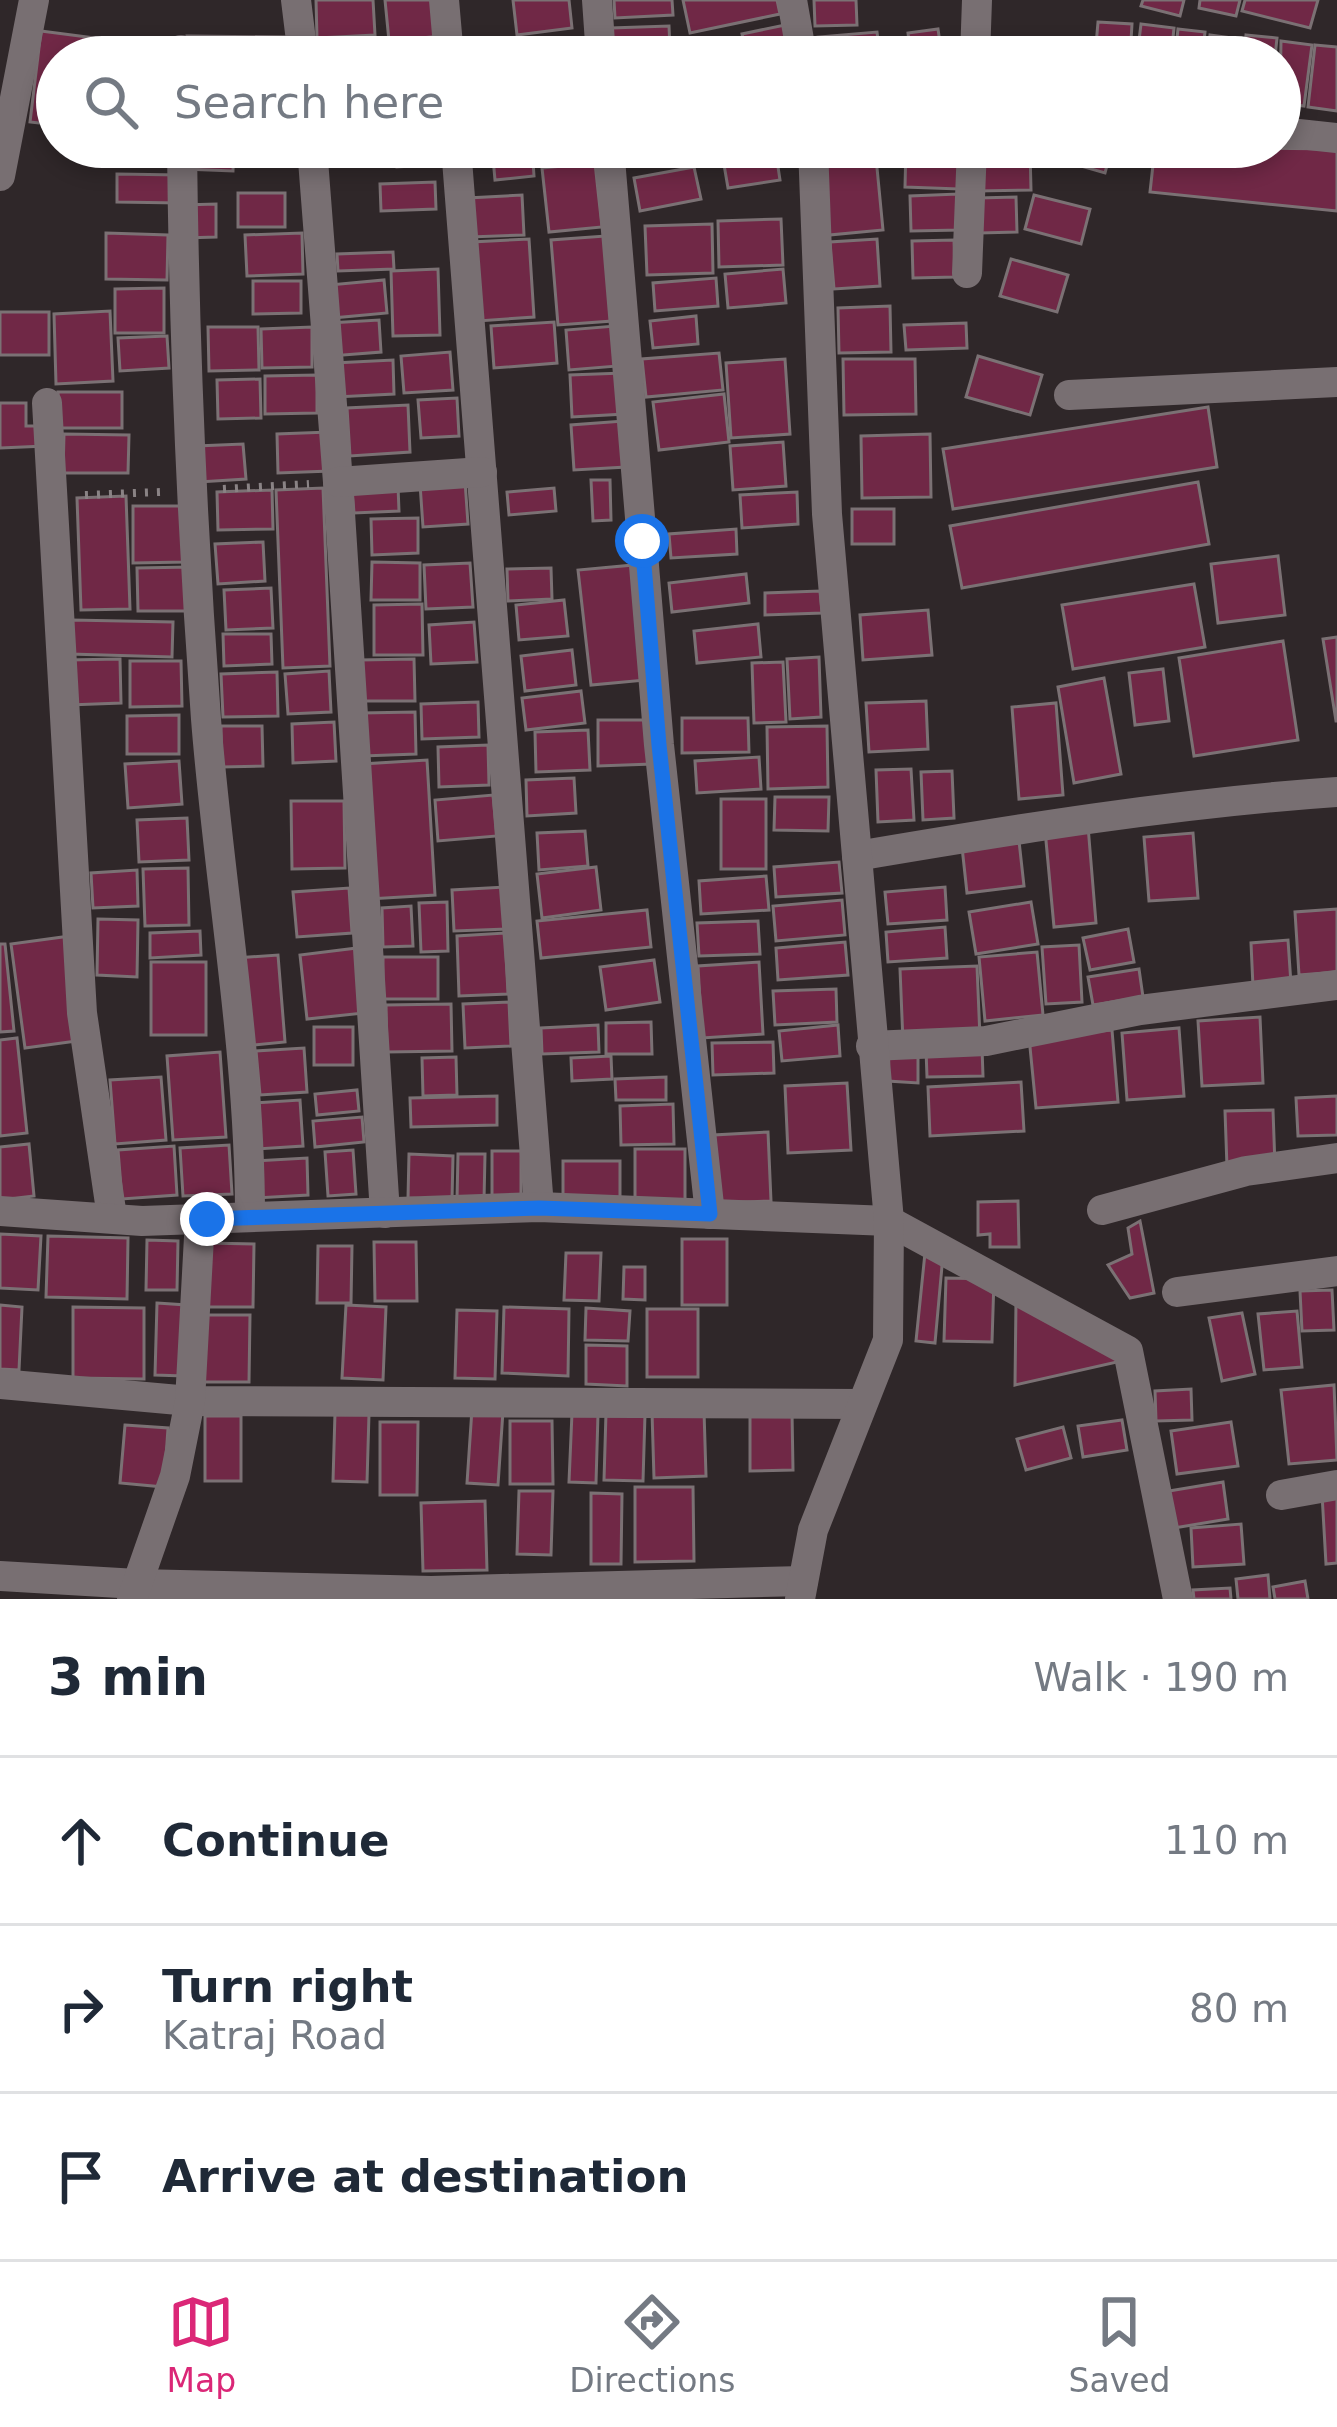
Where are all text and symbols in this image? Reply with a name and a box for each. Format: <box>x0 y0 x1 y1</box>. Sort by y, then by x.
search box <box>36 36 1301 168</box>
icon: search <box>78 69 144 135</box>
text: Search here <box>174 76 444 129</box>
route start <box>615 514 669 568</box>
route end <box>180 1192 234 1246</box>
text: 3 min <box>48 1648 208 1707</box>
text: Walk · 190 m <box>1034 1655 1289 1700</box>
icon: ahead <box>48 1808 114 1874</box>
text: Continue <box>162 1814 390 1867</box>
text: 110 m <box>1164 1818 1289 1863</box>
text: Turn right <box>162 1960 413 2013</box>
icon: right <box>48 1976 114 2042</box>
text: 80 m <box>1189 1986 1289 2031</box>
text: Katraj Road <box>162 2013 387 2058</box>
icon: arrive <box>48 2144 114 2210</box>
text: Arrive at destination <box>162 2150 688 2203</box>
tab: Map <box>167 2289 236 2400</box>
tab: Directions <box>569 2289 735 2400</box>
tab: Saved <box>1069 2289 1170 2400</box>

